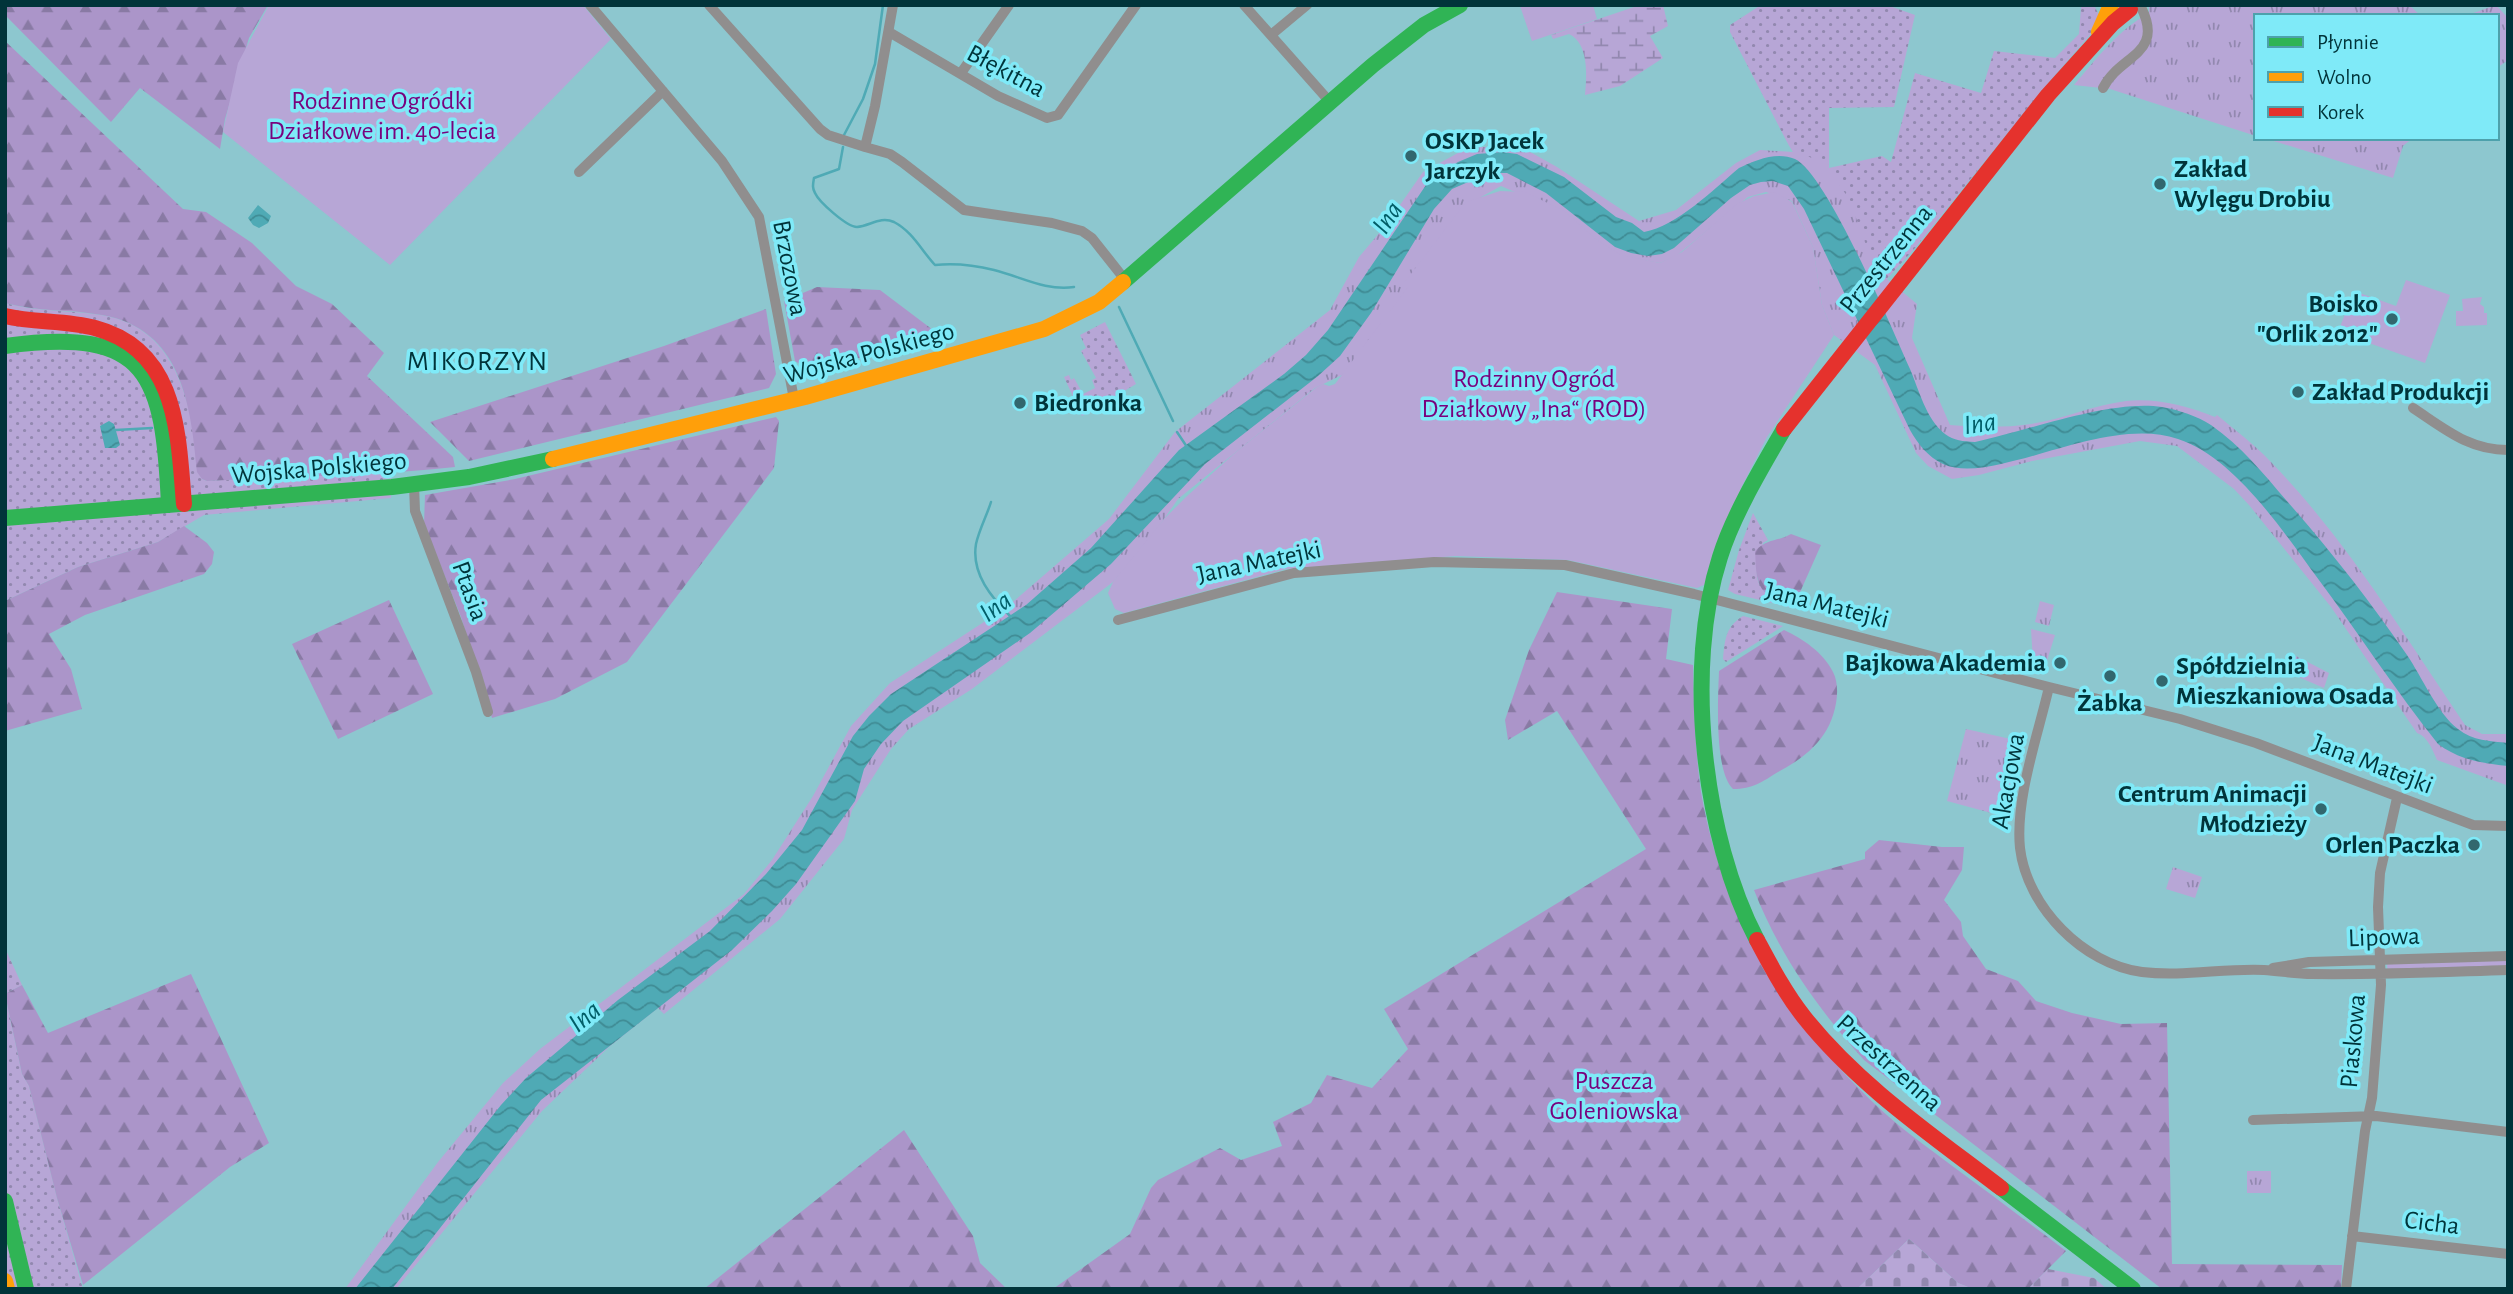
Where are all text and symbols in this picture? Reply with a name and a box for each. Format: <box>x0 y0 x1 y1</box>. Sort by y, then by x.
legend <box>2254 14 2499 140</box>
text: Płynnie <box>2317 32 2379 53</box>
street label: Błękitna <box>963 40 1049 102</box>
text: Wolno <box>2317 67 2371 88</box>
park label: Rodzinne Ogródki Działkowe im. 40-lecia <box>268 88 496 144</box>
text: Korek <box>2317 102 2365 123</box>
place label: OSKP Jacek Jarczyk <box>1425 128 1544 184</box>
marker: OSKP Jacek Jarczyk <box>1403 148 1419 164</box>
place label: Zakład Wylęgu Drobiu <box>2174 156 2331 212</box>
marker: Zakład Wylęgu Drobiu <box>2152 176 2168 192</box>
water label: Ina <box>1367 197 1409 239</box>
street label: Przestrzenna <box>1835 200 1937 318</box>
street label: Brzozowa <box>768 218 812 318</box>
place label: Boisko "Orlik 2012" <box>2257 291 2378 347</box>
marker: Boisko "Orlik 2012" <box>2384 311 2400 327</box>
street label: Wojska Polskiego <box>781 318 957 388</box>
district label: MIKORZYN <box>407 348 549 376</box>
park label: Rodzinny Ogród Działkowy „Ina“ (ROD) <box>1421 366 1647 422</box>
place label: Zakład Produkcji <box>2312 379 2489 405</box>
marker: Zakład Produkcji <box>2290 384 2306 400</box>
place label: Biedronka <box>1034 390 1142 416</box>
marker: Biedronka <box>1012 395 1028 411</box>
water label: Ina <box>1962 408 1998 440</box>
street label: Wojska Polskiego <box>230 447 408 489</box>
street label: Jana Matejki <box>1195 536 1323 588</box>
street label: Ptasia <box>447 558 493 624</box>
street label: Jana Matejki <box>1763 577 1891 633</box>
water label: Ina <box>975 586 1017 628</box>
place label: Bajkowa Akademia <box>1845 650 2046 676</box>
place label: Spółdzielnia Mieszkaniowa Osada <box>2176 653 2394 709</box>
marker: Bajkowa Akademia <box>2052 655 2068 671</box>
marker: Żabka <box>2102 668 2118 684</box>
marker: Spółdzielnia Mieszkaniowa Osada <box>2154 673 2170 689</box>
place label: Żabka <box>2077 689 2143 716</box>
street label: Jana Matejki <box>2309 729 2437 799</box>
street label: Akacjowa <box>1987 731 2029 831</box>
place label: Centrum Animacji Młodzieży <box>2118 781 2307 837</box>
marker: Centrum Animacji Młodzieży <box>2313 801 2329 817</box>
place label: Orlen Paczka <box>2326 832 2460 858</box>
marker: Orlen Paczka <box>2466 837 2482 853</box>
street label: Lipowa <box>2348 923 2420 951</box>
street label: Piaskowa <box>2336 993 2370 1089</box>
water label: Ina <box>564 996 606 1038</box>
street label: Przestrzenna <box>1832 1009 1946 1117</box>
park label: Puszcza Goleniowska <box>1550 1068 1678 1124</box>
street label: Cicha <box>2403 1207 2461 1239</box>

